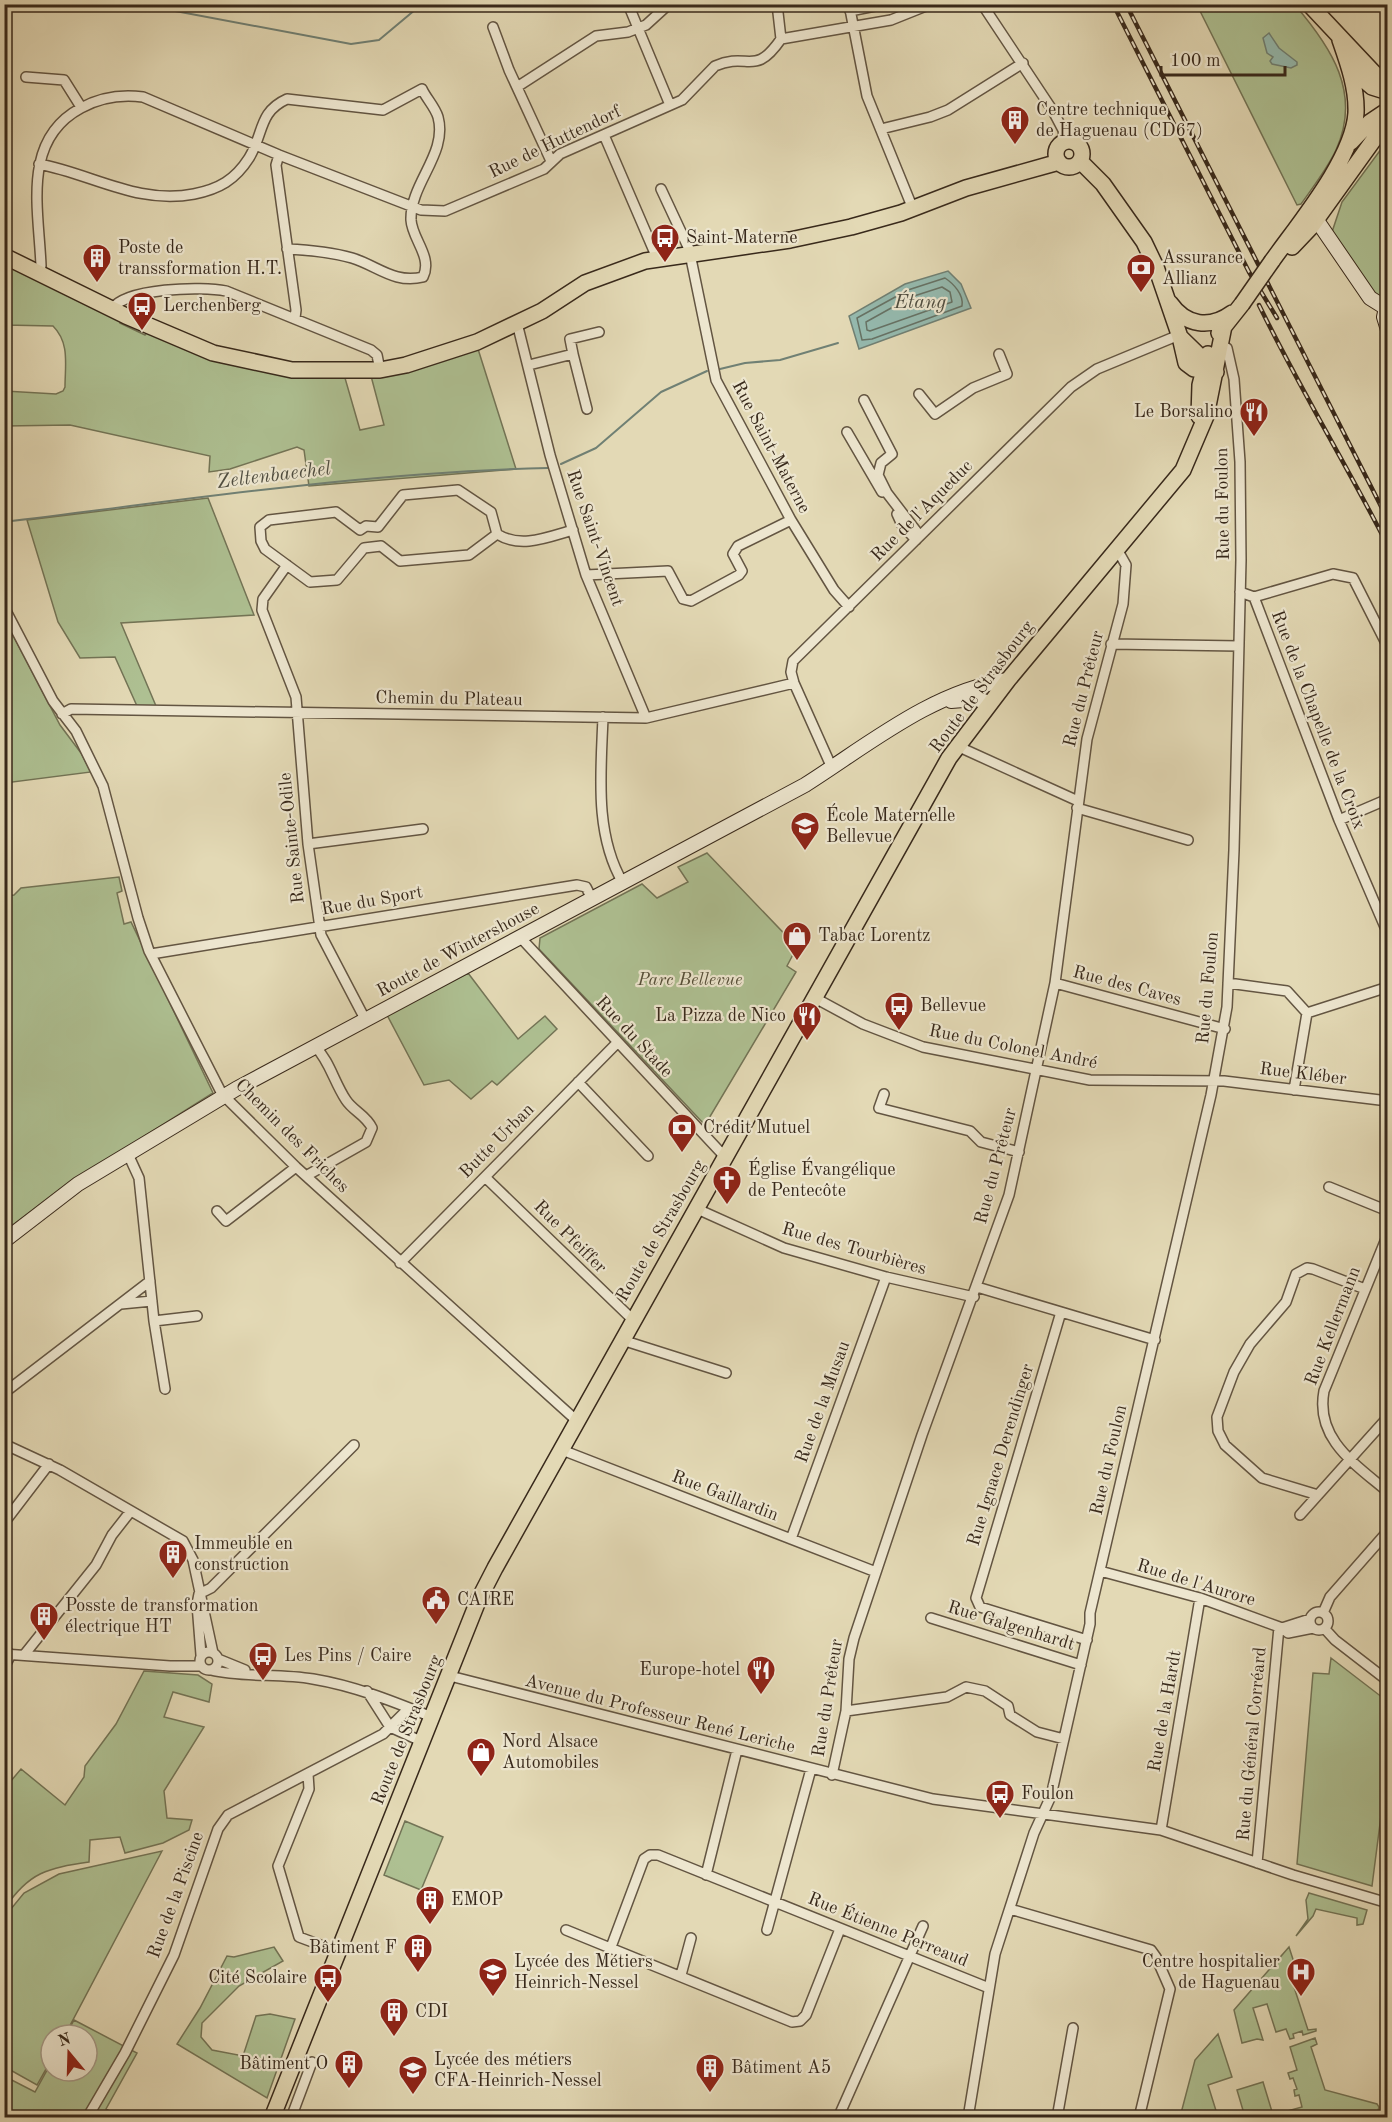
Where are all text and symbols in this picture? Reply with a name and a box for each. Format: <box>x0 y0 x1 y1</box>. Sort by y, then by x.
scale bar <box>1161 39 1286 77</box>
text: 100 m <box>1170 52 1221 70</box>
place label: Centre technique de Haguenau (CD67) <box>1036 101 1203 140</box>
street label: Rue de Huttendorf <box>486 102 625 182</box>
building icon: Centre technique de Haguenau (CD67) <box>999 104 1031 146</box>
bus stop icon: Saint-Materne <box>649 222 681 264</box>
place label: Saint-Materne <box>686 229 798 247</box>
place label: Poste de transsformation H.T. <box>118 239 282 278</box>
building icon: Poste de transsformation H.T. <box>81 242 113 284</box>
place label: Assurance Allianz <box>1162 249 1243 288</box>
bank icon: Assurance Allianz <box>1125 252 1157 294</box>
bus stop icon: Lerchenberg <box>126 290 158 332</box>
water label: Étang <box>893 290 946 313</box>
place label: Lerchenberg <box>163 297 261 315</box>
street label: Rue Saint-Materne <box>728 378 814 516</box>
restaurant icon: Le Borsalino <box>1238 396 1270 438</box>
place label: Le Borsalino <box>1134 403 1233 421</box>
street label: Rue du Foulon <box>1213 447 1233 561</box>
street label: Rue de l'Aqueduc <box>868 457 976 565</box>
water label: Zeltenbaechel <box>216 459 332 493</box>
street label: Rue Saint-Vincent <box>563 467 627 609</box>
street label: Rue de la Chapelle de la Croix <box>1268 608 1368 832</box>
street label: Route de Strasbourg <box>927 617 1038 756</box>
street label: Rue du Prêteur <box>1061 628 1107 749</box>
street label: Chemin du Plateau <box>375 689 523 709</box>
street label: Rue Sainte-Odile <box>276 772 308 904</box>
place label: École Maternelle Bellevue <box>826 803 955 846</box>
school or university icon: École Maternelle Bellevue <box>789 810 821 852</box>
street label: Rue du Sport <box>320 883 424 919</box>
street label: Route de Wintershouse <box>374 900 542 1000</box>
shop icon: Tabac Lorentz <box>781 920 813 962</box>
place label: Tabac Lorentz <box>818 927 930 945</box>
street label: Rue du Foulon <box>1194 931 1222 1045</box>
street label: Rue des Caves <box>1071 963 1183 1009</box>
park label: Parc Bellevue <box>637 971 742 989</box>
bus stop icon: Bellevue <box>883 990 915 1032</box>
street label: Rue du Stade <box>592 993 676 1081</box>
place label: Bellevue <box>920 997 986 1015</box>
restaurant icon: La Pizza de Nico <box>791 1000 823 1042</box>
place label: La Pizza de Nico <box>655 1007 786 1025</box>
street label: Rue du Colonel André <box>927 1022 1099 1072</box>
street label: Rue Kléber <box>1259 1060 1348 1088</box>
street label: Chemin des Friches <box>232 1076 352 1196</box>
street label: Butte Urban <box>456 1100 538 1182</box>
street label: Rue du Prêteur <box>972 1105 1020 1226</box>
bank icon: Crédit Mutuel <box>666 1112 698 1154</box>
place label: Crédit Mutuel <box>703 1119 810 1137</box>
street label: Route de Strasbourg <box>613 1157 709 1305</box>
place label: Église Évangélique de Pentecôte <box>748 1157 896 1200</box>
church icon: Église Évangélique de Pentecôte <box>711 1164 743 1206</box>
street label: Rue Pfeiffer <box>530 1197 610 1277</box>
street label: Rue des Tourbières <box>780 1220 929 1278</box>
street label: Rue Kellermann <box>1302 1264 1364 1388</box>
street label: Rue de la Musau <box>793 1338 854 1465</box>
street label: Rue Ignace Derendinger <box>965 1361 1037 1548</box>
street label: Rue du Foulon <box>1088 1403 1131 1517</box>
street label: Rue Gaillardin <box>669 1467 781 1525</box>
place label: Immeuble en construction <box>194 1535 293 1574</box>
building icon: Immeuble en construction <box>157 1538 189 1580</box>
street label: Rue de l'Aurore <box>1135 1556 1257 1610</box>
public building icon: CAIRE <box>420 1584 452 1626</box>
place label: CAIRE <box>457 1591 514 1609</box>
place label: Posste de transformation électrique HT <box>65 1597 259 1636</box>
street label: Rue Galgenhardt <box>945 1598 1077 1654</box>
building icon: Posste de transformation électrique HT <box>28 1600 60 1642</box>
street label: Rue du Prêteur <box>810 1637 846 1758</box>
bus stop icon: Les Pins / Caire <box>247 1640 279 1682</box>
street label: Rue du Général Corréard <box>1235 1646 1269 1842</box>
place label: Les Pins / Caire <box>284 1647 411 1665</box>
street label: Rue de la Hardt <box>1145 1649 1185 1773</box>
street label: Route de Strasbourg <box>369 1652 445 1808</box>
restaurant icon: Europe-hotel <box>745 1654 777 1696</box>
place label: Europe-hotel <box>639 1661 740 1679</box>
street label: Avenue du Professeur René Leriche <box>523 1672 797 1756</box>
place label: Nord Alsace Automobiles <box>502 1733 599 1772</box>
shop icon: Nord Alsace Automobiles <box>465 1736 497 1778</box>
bus stop icon: Foulon <box>984 1778 1016 1820</box>
place label: Foulon <box>1021 1785 1074 1803</box>
street label: Rue de la Piscine <box>145 1829 207 1961</box>
building icon: EMOP <box>414 1884 446 1926</box>
street label: Rue Étienne Perreaud <box>805 1886 972 1970</box>
place label: EMOP <box>451 1891 503 1909</box>
building icon: Bâtiment F <box>402 1932 434 1974</box>
place label: Bâtiment F <box>309 1939 397 1957</box>
place label: Lycée des Métiers Heinrich-Nessel <box>514 1953 653 1992</box>
place label: Centre hospitalier de Haguenau <box>1142 1953 1281 1992</box>
school or university icon: Lycée des Métiers Heinrich-Nessel <box>477 1956 509 1998</box>
hospital icon: Centre hospitalier de Haguenau <box>1285 1956 1317 1998</box>
bus stop icon: Cité Scolaire <box>312 1962 344 2004</box>
place label: Cité Scolaire <box>208 1969 307 1987</box>
building icon: CDI <box>378 1996 410 2038</box>
place label: CDI <box>415 2003 448 2021</box>
north arrow <box>39 2023 99 2083</box>
text: N <box>56 2031 74 2050</box>
building icon: Bâtiment O <box>333 2048 365 2090</box>
place label: Lycée des métiers CFA-Heinrich-Nessel <box>434 2051 602 2090</box>
building icon: Bâtiment A5 <box>694 2052 726 2094</box>
school or university icon: Lycée des métiers CFA-Heinrich-Nessel <box>397 2054 429 2096</box>
place label: Bâtiment O <box>239 2055 328 2073</box>
place label: Bâtiment A5 <box>731 2059 831 2077</box>

